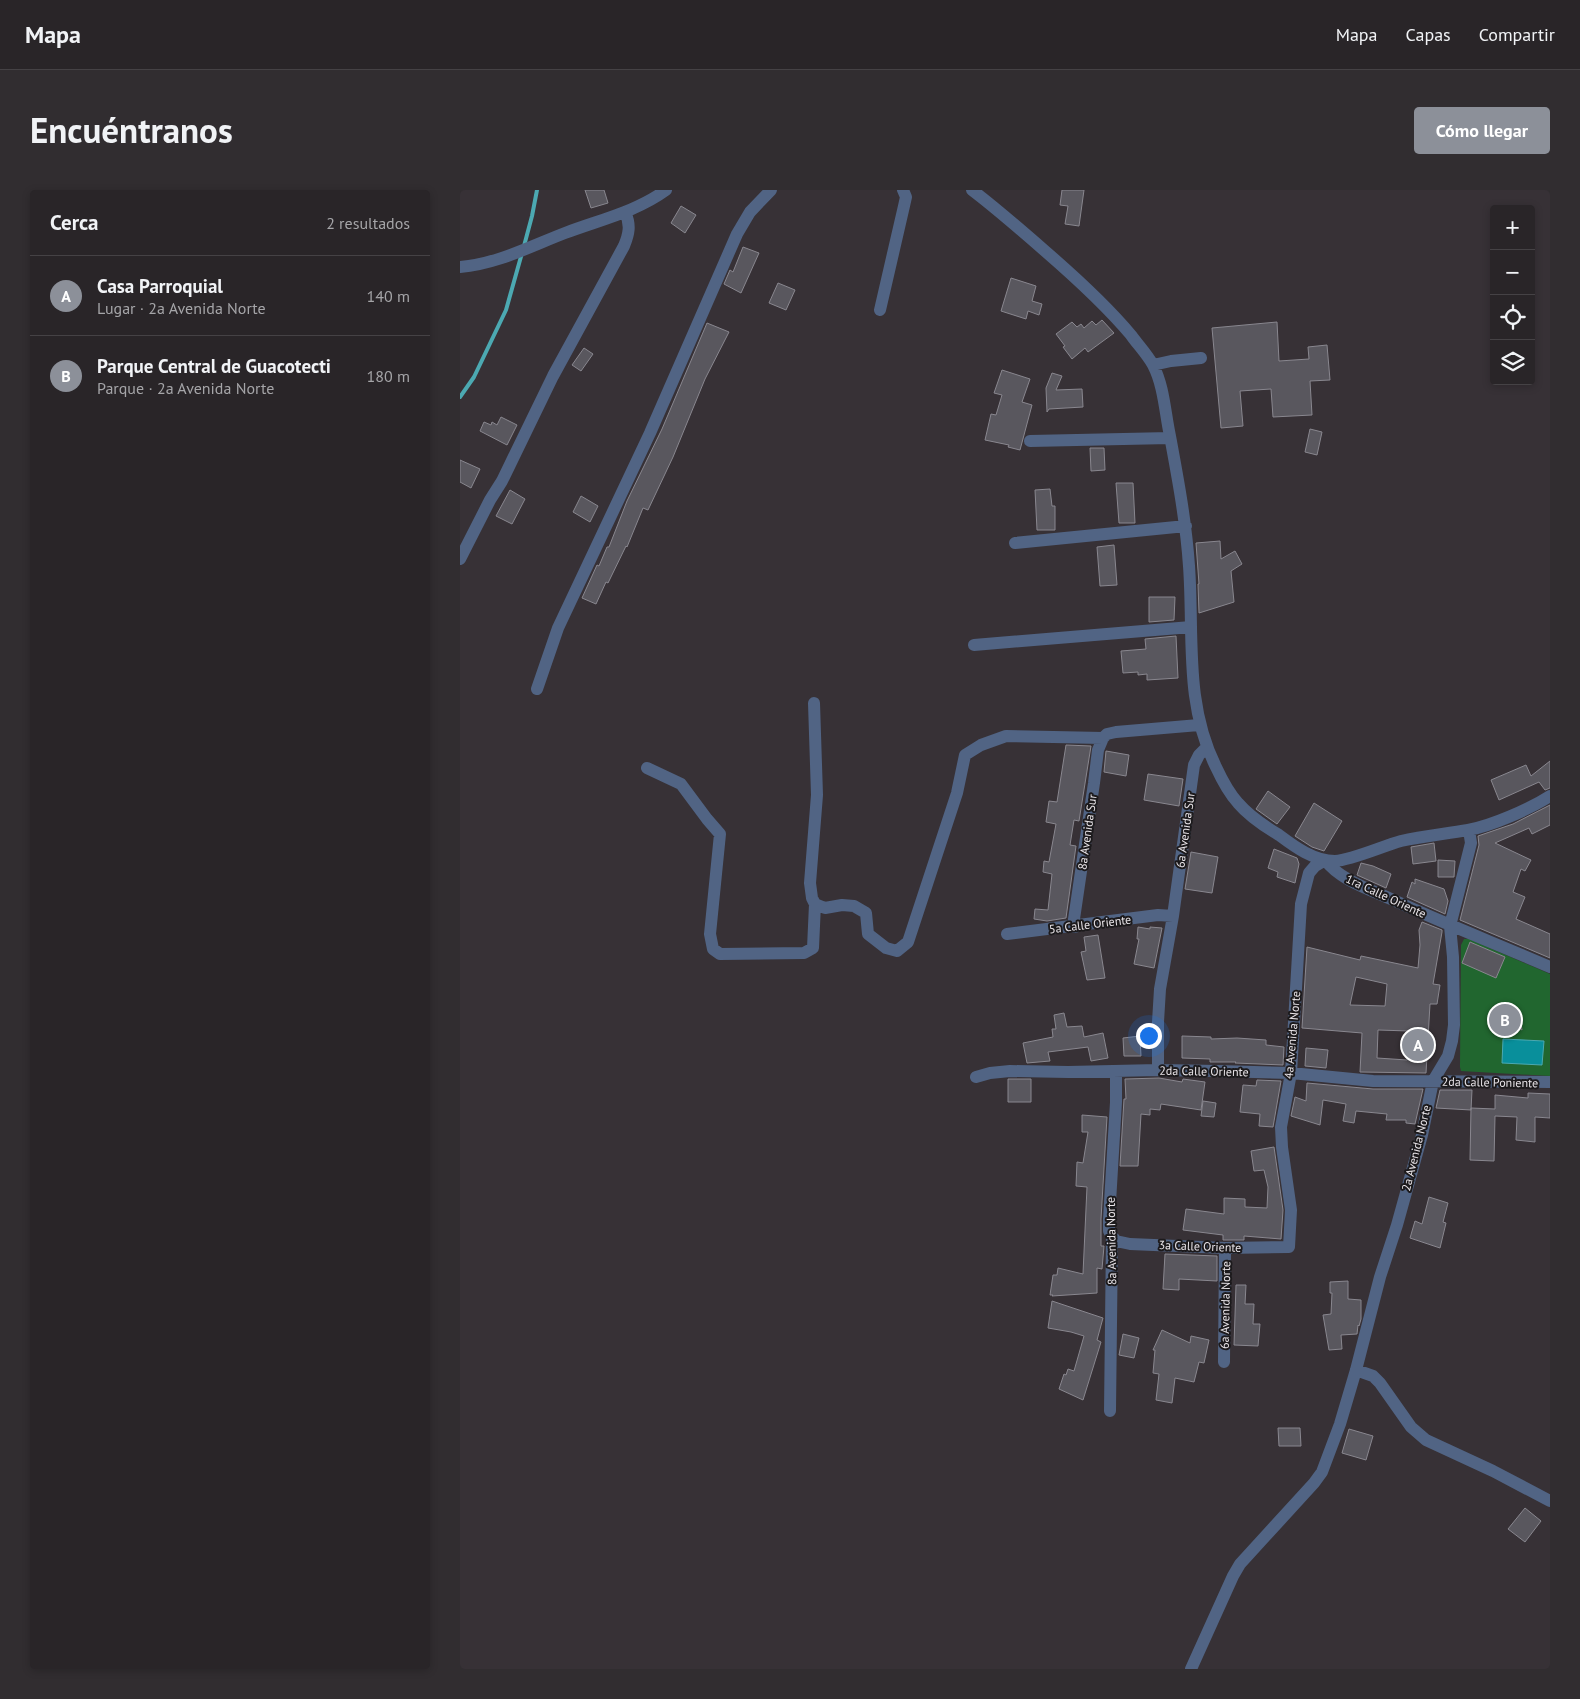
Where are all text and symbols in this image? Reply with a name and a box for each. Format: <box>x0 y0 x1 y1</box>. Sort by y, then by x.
text: Mapa <box>25 19 81 50</box>
text: Mapa <box>1336 23 1378 46</box>
text: Capas <box>1406 23 1451 46</box>
text: Compartir <box>1479 23 1555 46</box>
text: Encuéntranos <box>30 107 233 153</box>
button: Cómo llegar <box>1414 107 1550 154</box>
map controls <box>1490 205 1535 385</box>
button: + <box>1490 205 1535 250</box>
text: Cerca <box>50 209 99 236</box>
text: 2 resultados <box>326 213 410 233</box>
button: − <box>1490 250 1535 295</box>
text: Casa Parroquial <box>97 274 223 298</box>
text: A <box>61 286 71 306</box>
text: 140 m <box>367 286 410 306</box>
button: locate <box>1490 295 1535 340</box>
text: Lugar · 2a Avenida Norte <box>97 298 266 318</box>
button: layers <box>1490 340 1535 385</box>
text: Parque Central de Guacotecti <box>97 354 331 378</box>
text: B <box>61 366 71 386</box>
text: 180 m <box>367 366 410 386</box>
text: Parque · 2a Avenida Norte <box>97 378 274 398</box>
street label: 6a Avenida Sur <box>1172 791 1198 869</box>
street label: 8a Avenida Sur <box>1074 793 1100 871</box>
street label: 1ra Calle Oriente <box>1343 871 1429 921</box>
street label: 5a Calle Oriente <box>1048 912 1132 936</box>
street label: 4a Avenida Norte <box>1281 990 1303 1080</box>
pin: B <box>1489 1001 1521 1039</box>
your location <box>1136 1023 1162 1049</box>
pin: A <box>1402 1026 1434 1064</box>
street label: 2da Calle Oriente <box>1159 1063 1249 1079</box>
street label: 2da Calle Poniente <box>1442 1074 1538 1090</box>
street label: 2a Avenida Norte <box>1398 1103 1434 1193</box>
street label: 8a Avenida Norte <box>1103 1197 1119 1285</box>
street label: 3a Calle Oriente <box>1158 1237 1242 1255</box>
street label: 6a Avenida Norte <box>1217 1261 1233 1349</box>

